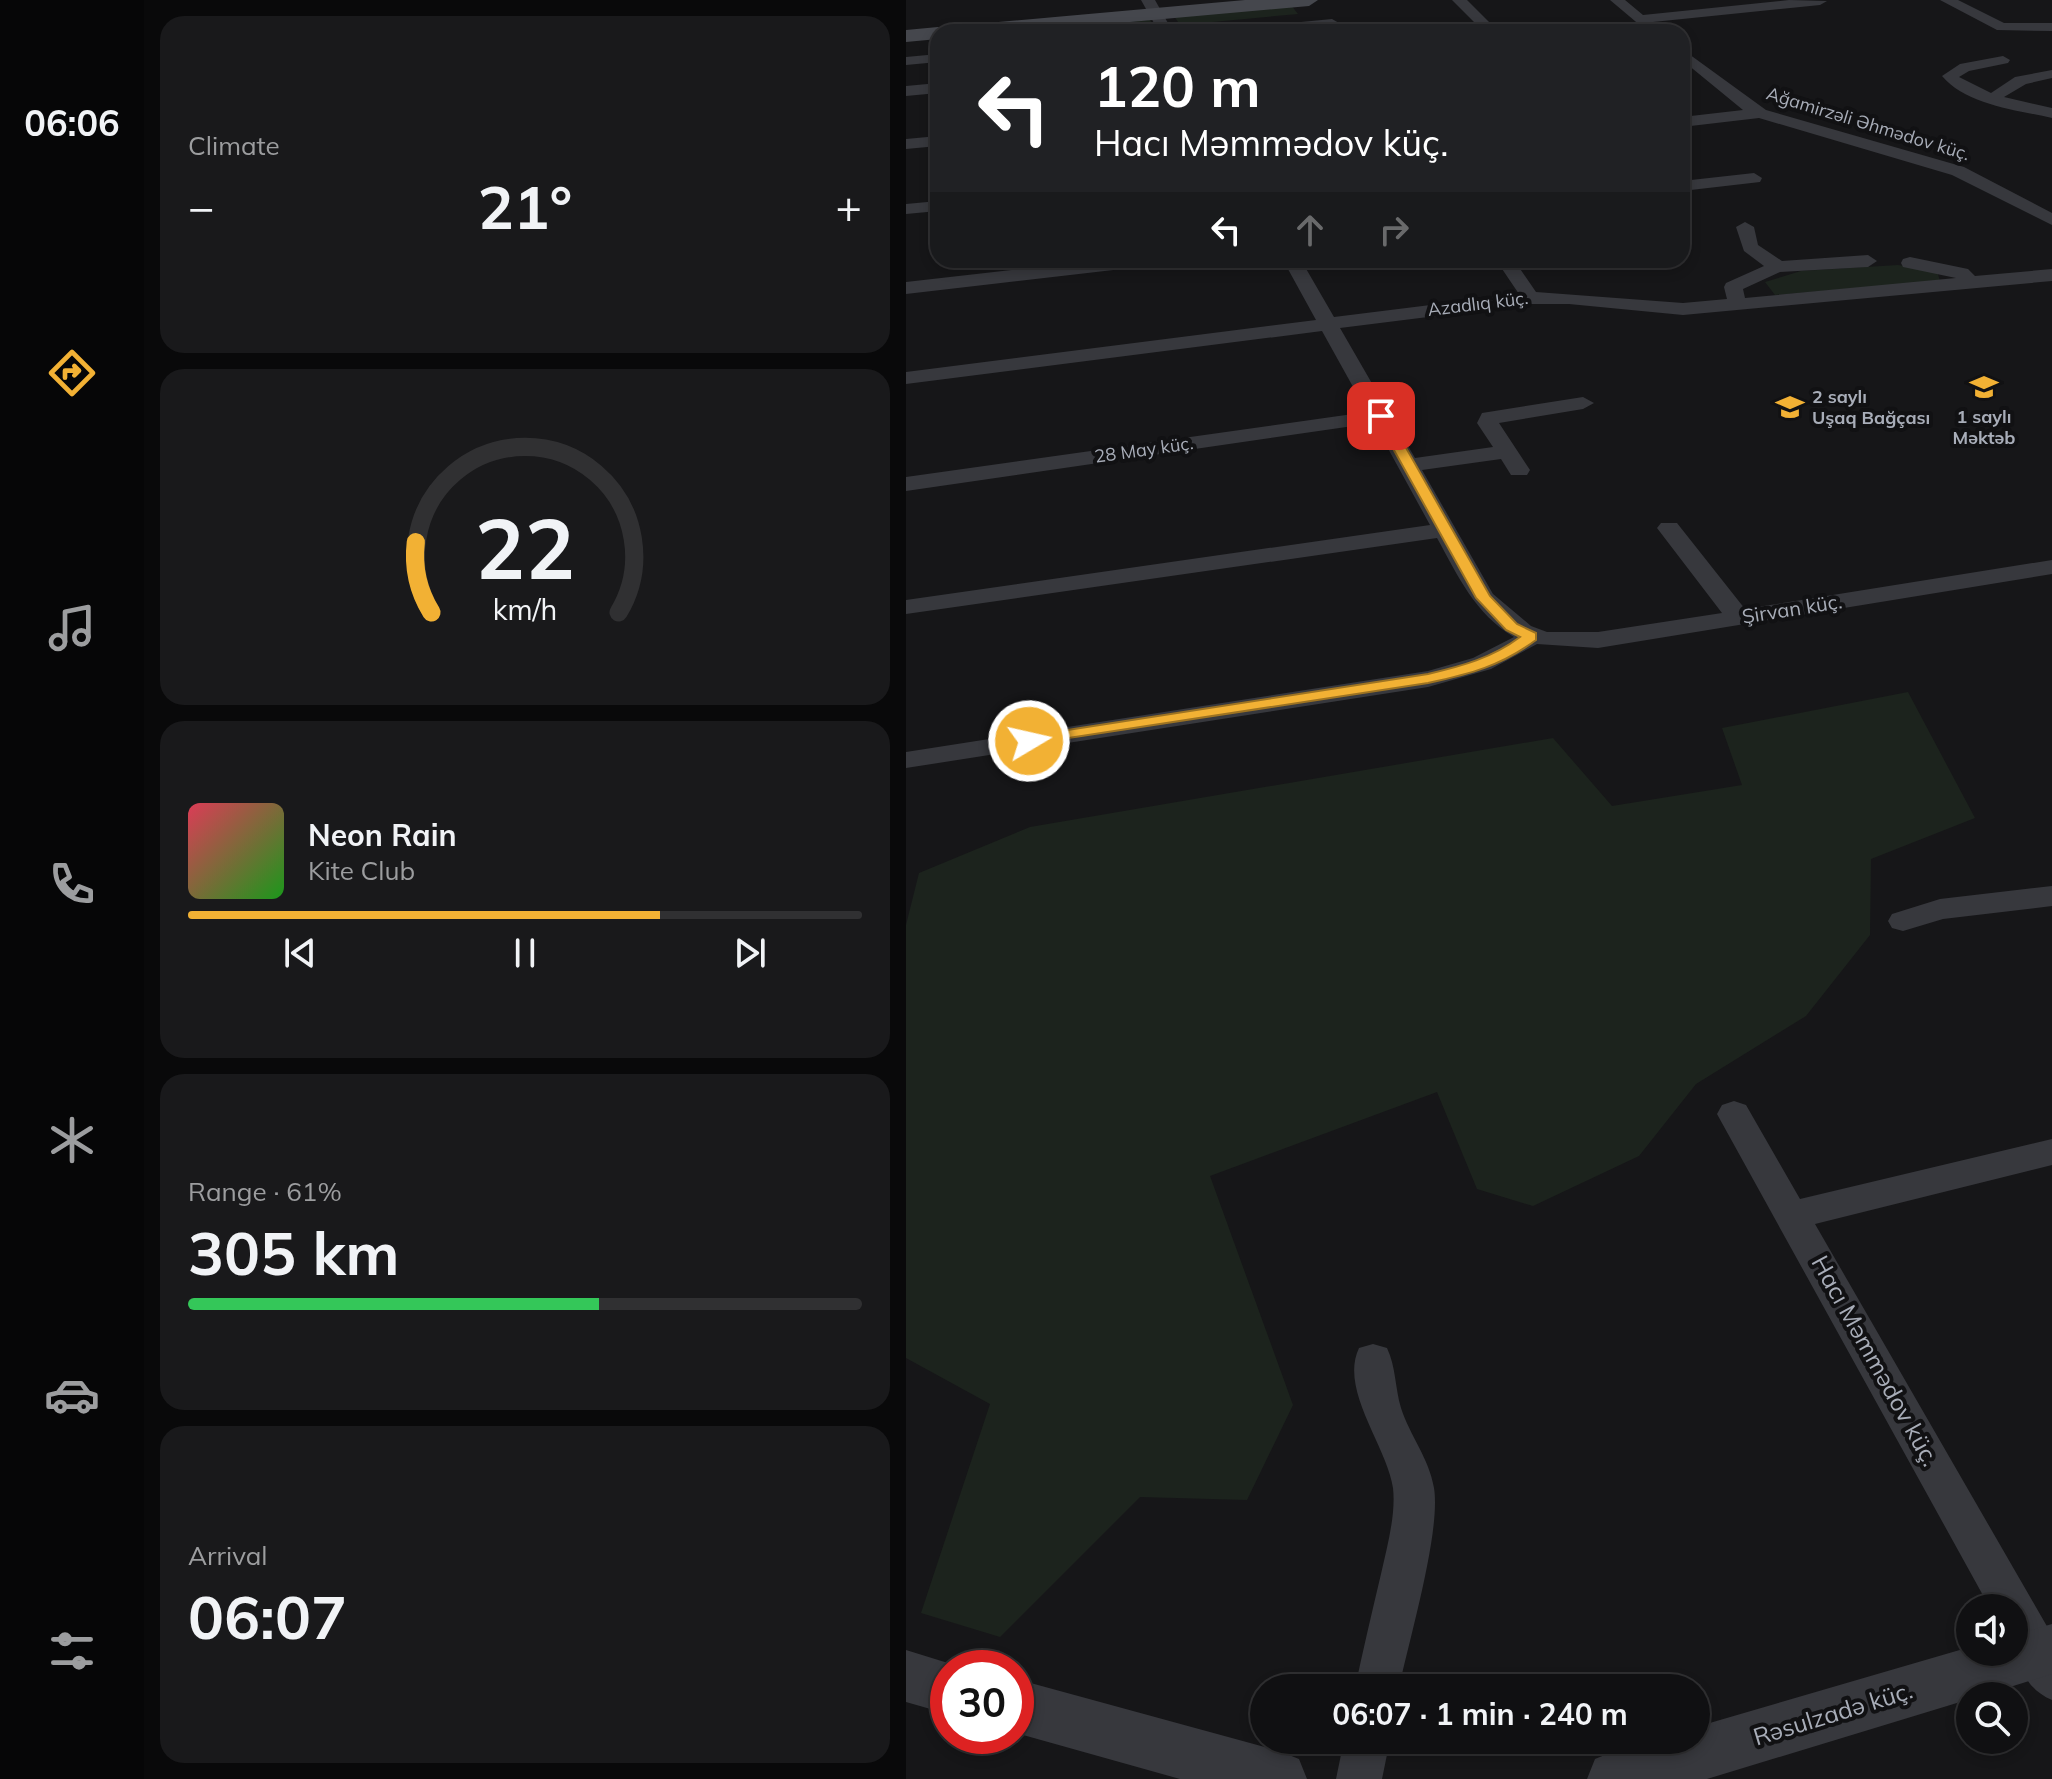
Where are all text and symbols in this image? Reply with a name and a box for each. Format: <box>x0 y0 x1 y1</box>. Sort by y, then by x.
text: 120 m <box>1094 51 1261 121</box>
icon: left <box>962 56 1066 160</box>
street label: Ağamirzəli Əhmədov küç. <box>1764 82 1973 165</box>
text: 06:06 <box>24 100 120 145</box>
text: Hacı Məmmədov küç. <box>1094 120 1448 165</box>
text: Climate <box>188 129 280 162</box>
text: 21° <box>478 169 572 244</box>
text: − <box>188 179 214 234</box>
text: + <box>836 179 862 234</box>
icon: left <box>1204 208 1248 252</box>
icon: ahead <box>1288 208 1332 252</box>
icon: right <box>1372 208 1416 252</box>
street label: Azadlıq küç. <box>1426 286 1529 321</box>
icon: directions <box>44 345 100 401</box>
school or university icon: 1 saylı Məktəb <box>1969 372 1999 402</box>
pin <box>1347 382 1415 450</box>
place label: 2 saylı Uşaq Bağçası <box>1812 385 1930 429</box>
school or university icon: 2 saylı Uşaq Bağçası <box>1775 392 1805 422</box>
icon: arrive <box>1359 394 1403 438</box>
place label: 1 saylı Məktəb <box>1953 405 2015 449</box>
street label: 28 May küç. <box>1093 431 1195 468</box>
text: 22 <box>475 494 575 599</box>
street label: Şirvan küç. <box>1740 588 1844 629</box>
text: km/h <box>493 591 557 627</box>
icon: music <box>44 600 100 656</box>
position arrow <box>987 699 1071 783</box>
text: Neon Rain <box>308 816 457 854</box>
text: Kite Club <box>308 854 415 887</box>
icon: phone <box>44 856 100 912</box>
icon: previous <box>278 931 322 975</box>
icon: pause <box>503 931 547 975</box>
icon: next <box>728 931 772 975</box>
icon: climate <box>44 1112 100 1168</box>
text: Range · 61% <box>188 1175 342 1208</box>
text: 305 km <box>188 1215 400 1290</box>
street label: Hacı Məmmədov küç. <box>1805 1250 1946 1471</box>
icon: car <box>44 1367 100 1423</box>
text: Arrival <box>188 1539 268 1572</box>
text: 06:07 <box>188 1579 347 1654</box>
map controls <box>1956 1594 2028 1754</box>
button: sound <box>1956 1594 2028 1666</box>
icon: filters <box>44 1623 100 1679</box>
speed limit sign: 30 <box>930 1650 1034 1754</box>
street label: Rəsulzadə küç. <box>1749 1675 1916 1752</box>
button: search <box>1956 1682 2028 1754</box>
text: 06:07 · 1 min · 240 m <box>1332 1695 1628 1733</box>

